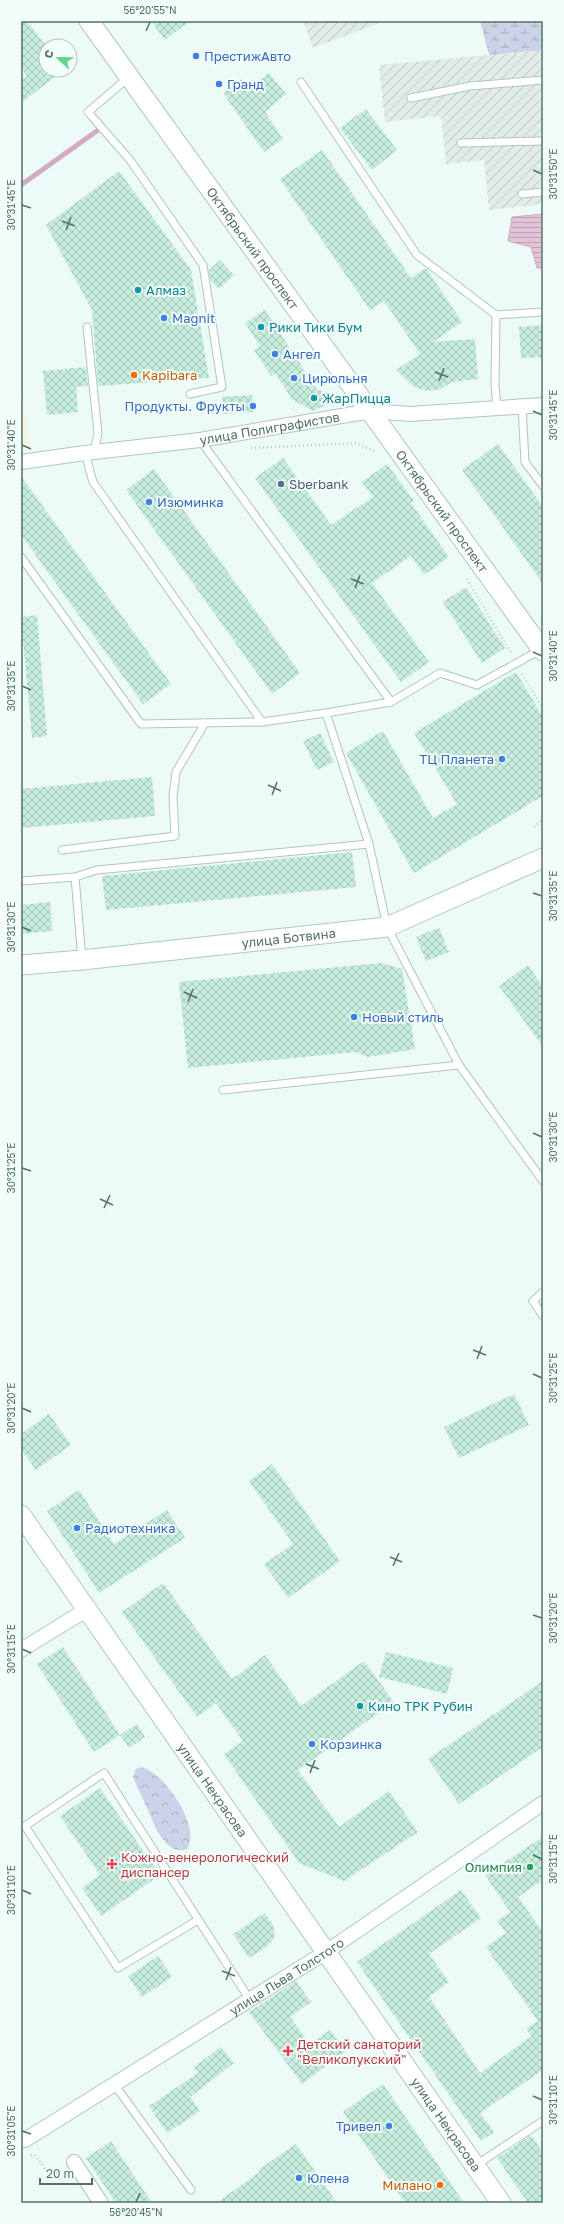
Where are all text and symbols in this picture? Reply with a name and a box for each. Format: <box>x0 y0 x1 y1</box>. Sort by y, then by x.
text: 56°20'55"N <box>123 4 177 16</box>
north arrow <box>38 38 78 78</box>
text: С <box>41 48 56 60</box>
place label: ПрестижАвто <box>204 48 291 64</box>
marker: ПрестижАвто <box>191 51 201 61</box>
place label: Гранд <box>227 76 264 92</box>
marker: Гранд <box>214 79 224 89</box>
text: 30°31'50"E <box>547 149 559 199</box>
text: 30°31'45"E <box>5 180 17 230</box>
street label: Октябрьский проспект <box>203 184 303 313</box>
place label: Алмаз <box>146 282 186 298</box>
marker: Алмаз <box>133 285 143 295</box>
place label: Magnit <box>172 310 215 326</box>
marker: Magnit <box>159 313 169 323</box>
place label: Рики Тики Бум <box>269 319 362 335</box>
marker: Рики Тики Бум <box>256 322 266 332</box>
place label: Ангел <box>283 346 321 362</box>
marker: Ангел <box>270 349 280 359</box>
place label: Kapibara <box>142 367 197 383</box>
marker: Kapibara <box>129 370 139 380</box>
place label: Цирюльня <box>302 370 368 386</box>
marker: Цирюльня <box>289 373 299 383</box>
place label: ЖарПицца <box>322 390 391 406</box>
text: 30°31'45"E <box>547 390 559 440</box>
marker: ЖарПицца <box>309 393 319 403</box>
place label: Продукты. Фрукты <box>125 398 245 414</box>
marker: Продукты. Фрукты <box>248 401 258 411</box>
street label: улица Полиграфистов <box>198 408 341 448</box>
text: 30°31'40"E <box>5 419 17 471</box>
street label: Октябрьский проспект <box>393 447 492 576</box>
place label: Sberbank <box>289 476 349 492</box>
marker: Sberbank <box>276 479 286 489</box>
place label: Изюминка <box>157 494 224 510</box>
marker: Изюминка <box>144 497 154 507</box>
text: 30°31'40"E <box>547 630 559 682</box>
text: 30°31'35"E <box>5 661 17 711</box>
place label: ТЦ Планета <box>419 751 494 767</box>
marker: ТЦ Планета <box>497 754 507 764</box>
text: 30°31'35"E <box>547 871 559 921</box>
text: 30°31'30"E <box>5 902 17 952</box>
street label: улица Ботвина <box>241 925 337 951</box>
place label: Новый стиль <box>362 1009 444 1025</box>
marker: Новый стиль <box>349 1012 359 1022</box>
text: 30°31'30"E <box>547 1112 559 1162</box>
text: 30°31'25"E <box>5 1143 17 1193</box>
text: 30°31'25"E <box>547 1353 559 1403</box>
text: 30°31'20"E <box>5 1383 17 1433</box>
place label: Радиотехника <box>85 1520 176 1536</box>
marker: Радиотехника <box>72 1523 82 1533</box>
text: 30°31'20"E <box>547 1593 559 1643</box>
text: 30°31'15"E <box>5 1624 17 1674</box>
place label: Кино ТРК Рубин <box>368 1698 473 1714</box>
marker: Кино ТРК Рубин <box>355 1701 365 1711</box>
place label: Корзинка <box>320 1736 382 1752</box>
marker: Корзинка <box>307 1739 317 1749</box>
street label: улица Некрасова <box>174 1740 251 1840</box>
text: 30°31'15"E <box>547 1834 559 1884</box>
place label: Кожно-венерологический диспансер <box>121 1849 289 1880</box>
marker: Кожно-венерологический диспансер <box>106 1858 118 1870</box>
place label: Олимпия <box>465 1859 522 1875</box>
marker: Олимпия <box>525 1862 535 1872</box>
text: 30°31'10"E <box>5 1865 17 1915</box>
street label: улица Льва Толстого <box>226 1934 347 2018</box>
place label: Детский санаторий "Великолукский" <box>297 2036 421 2067</box>
marker: Детский санаторий "Великолукский" <box>282 2045 294 2057</box>
street label: улица Некрасова <box>408 2074 485 2175</box>
text: 30°31'10"E <box>547 2075 559 2125</box>
text: 30°31'05"E <box>5 2106 17 2156</box>
place label: Тривел <box>336 2118 381 2134</box>
marker: Тривел <box>384 2121 394 2131</box>
scale bar <box>40 2160 92 2186</box>
text: 20 m <box>46 2166 74 2181</box>
place label: Юлена <box>307 2170 349 2186</box>
marker: Юлена <box>294 2173 304 2183</box>
place label: Милано <box>382 2177 432 2193</box>
marker: Милано <box>435 2180 445 2190</box>
text: 56°20'45"N <box>109 2206 163 2218</box>

